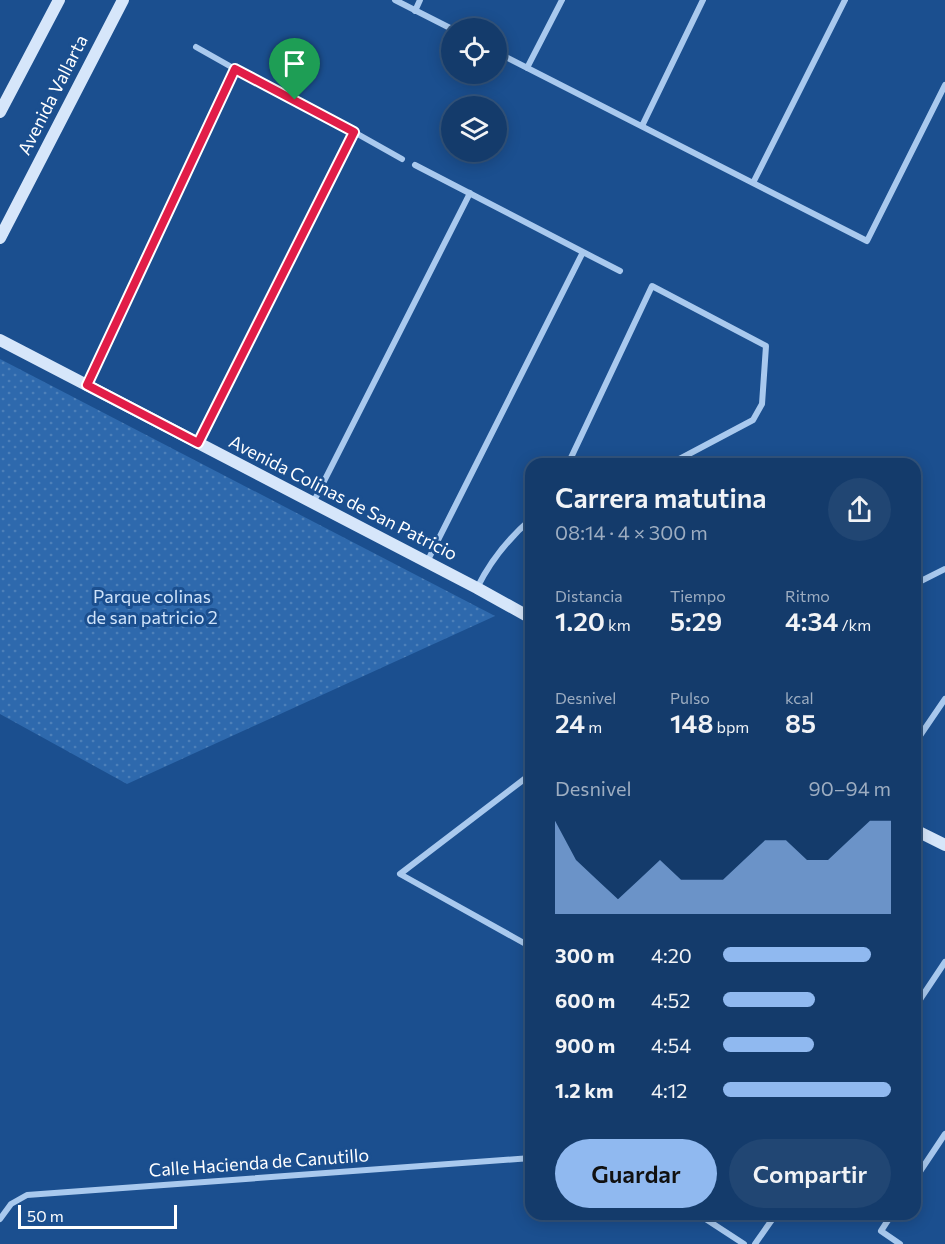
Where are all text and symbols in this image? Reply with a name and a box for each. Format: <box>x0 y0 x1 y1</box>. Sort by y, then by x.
map controls <box>441 18 507 162</box>
button: locate <box>441 18 507 84</box>
street label: Avenida Vallarta <box>12 31 92 158</box>
pin <box>269 38 320 100</box>
icon: arrive <box>278 47 311 80</box>
button: layers <box>441 96 507 162</box>
street label: Avenida Colinas de San Patricio <box>226 430 461 564</box>
button: share <box>828 478 891 541</box>
text: Carrera matutina <box>555 481 767 514</box>
text: 08:14 · 4 × 300 m <box>555 520 708 544</box>
park label: Parque colinas de san patricio 2 <box>86 585 218 628</box>
text: Distancia <box>555 586 623 605</box>
text: Tiempo <box>670 586 726 605</box>
text: Ritmo <box>785 586 830 605</box>
text: 1.20 <box>555 605 605 636</box>
text: 5:29 <box>670 605 722 636</box>
text: 4:34 <box>785 605 838 636</box>
text: km <box>605 615 631 634</box>
text: /km <box>838 615 871 634</box>
text: Desnivel <box>555 688 616 707</box>
text: Pulso <box>670 688 710 707</box>
text: kcal <box>785 688 814 707</box>
text: 24 <box>555 707 585 738</box>
text: 148 <box>670 707 713 738</box>
text: 85 <box>785 707 816 738</box>
text: m <box>585 717 602 736</box>
text: bpm <box>713 717 749 736</box>
text: Desnivel <box>555 776 632 800</box>
text: 90–94 m <box>809 776 891 800</box>
text: 300 m <box>555 943 615 967</box>
text: 4:20 <box>651 943 692 967</box>
text: 600 m <box>555 988 615 1012</box>
text: 4:52 <box>651 988 690 1012</box>
text: 900 m <box>555 1033 615 1057</box>
text: 4:54 <box>651 1033 691 1057</box>
text: 1.2 km <box>555 1078 613 1102</box>
text: 4:12 <box>651 1078 687 1102</box>
button: Guardar <box>555 1139 717 1208</box>
button: Compartir <box>729 1139 891 1208</box>
street label: Calle Hacienda de Canutillo <box>148 1143 370 1181</box>
scale bar <box>18 1202 177 1230</box>
text: 50 m <box>27 1206 64 1225</box>

